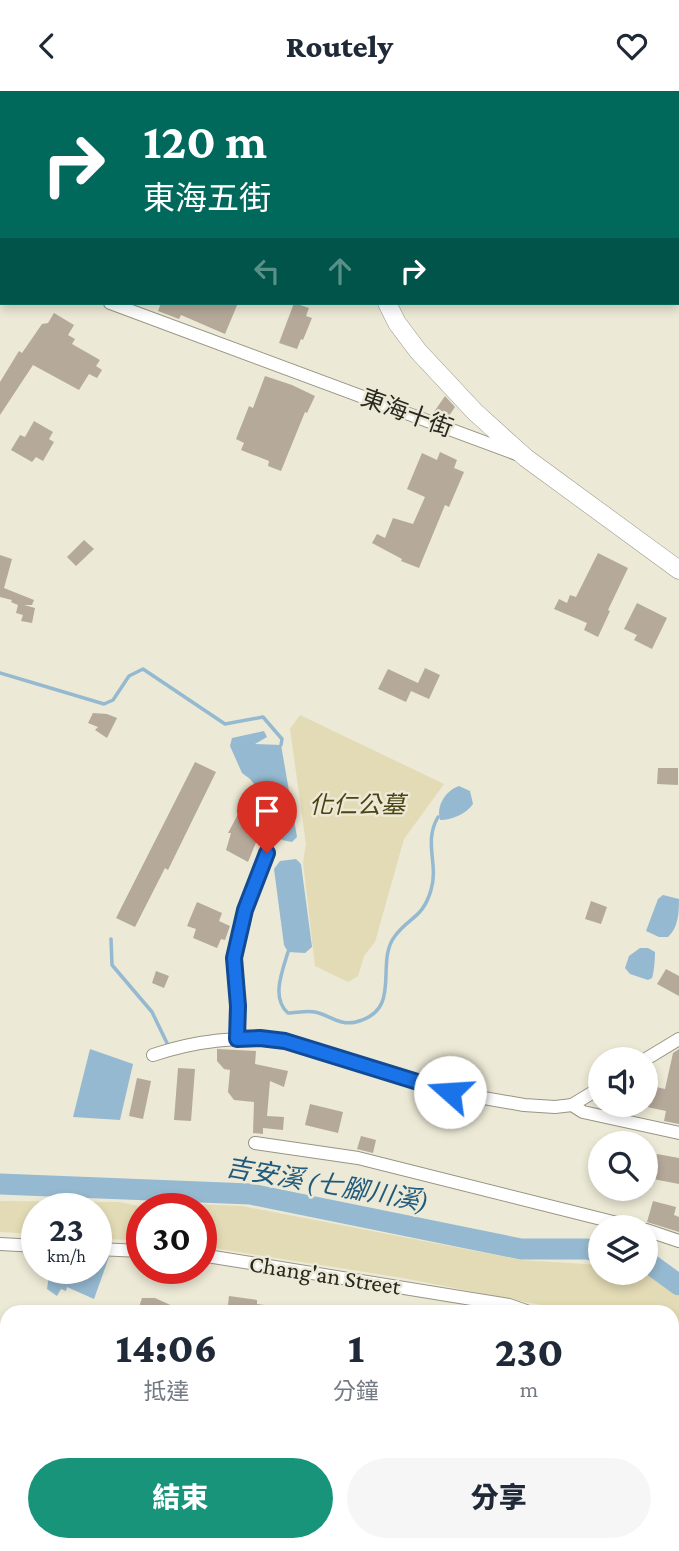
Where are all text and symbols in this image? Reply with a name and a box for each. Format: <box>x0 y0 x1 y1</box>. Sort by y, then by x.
icon: back <box>28 27 66 65</box>
icon: heart <box>613 27 651 65</box>
text: Routely <box>286 28 393 64</box>
text: 120 m <box>143 114 267 169</box>
icon: right <box>28 119 119 210</box>
text: 東海五街 <box>143 180 271 216</box>
icon: left <box>248 252 286 290</box>
icon: ahead <box>321 252 359 290</box>
icon: right <box>394 252 432 290</box>
street label: 東海十街 <box>357 383 457 442</box>
pin <box>237 781 297 853</box>
park label: 化仁公墓 <box>309 791 409 818</box>
icon: arrive <box>248 792 286 830</box>
map controls <box>588 1047 658 1285</box>
button: sound <box>588 1047 658 1117</box>
position arrow <box>413 1055 487 1129</box>
button: search <box>588 1131 658 1201</box>
water label: 吉安溪 (七腳川溪) <box>223 1152 430 1217</box>
speed limit sign: 30 <box>126 1193 217 1284</box>
text: 23 <box>49 1210 84 1249</box>
button: layers <box>588 1215 658 1285</box>
text: km/h <box>47 1246 86 1266</box>
street label: Chang'an Street <box>247 1249 404 1300</box>
text: 14:06 <box>116 1324 217 1371</box>
text: 1 <box>348 1324 364 1371</box>
text: 230 <box>494 1328 563 1375</box>
text: m <box>520 1376 538 1402</box>
text: 抵達 <box>143 1378 189 1404</box>
text: 分鐘 <box>333 1378 379 1404</box>
button: 結束 <box>28 1458 333 1538</box>
button: 分享 <box>347 1458 651 1538</box>

